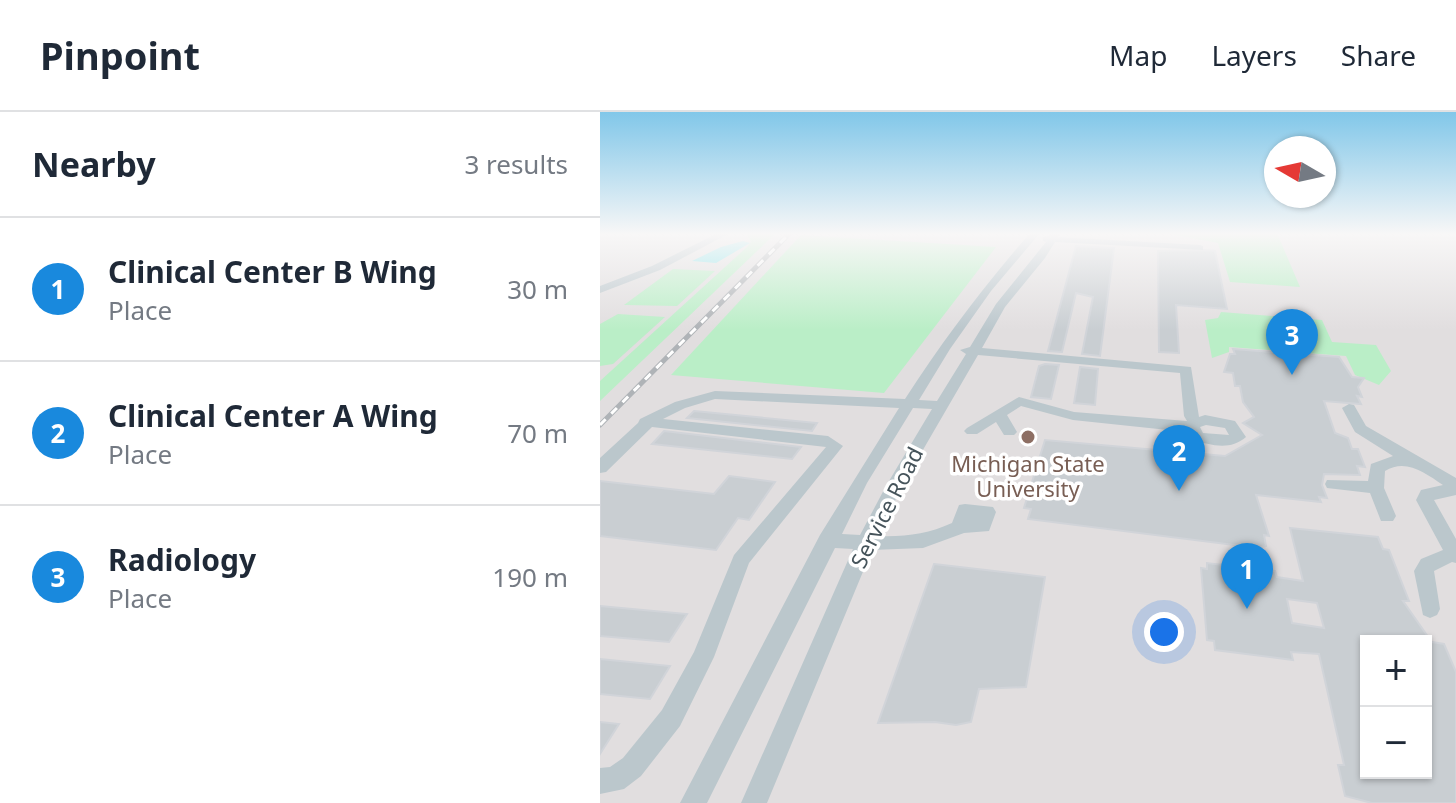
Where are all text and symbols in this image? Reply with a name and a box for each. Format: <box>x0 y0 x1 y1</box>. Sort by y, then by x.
text: Pinpoint <box>40 29 200 81</box>
text: Map <box>1109 36 1167 74</box>
text: Layers <box>1211 36 1297 74</box>
text: Share <box>1341 36 1416 74</box>
north arrow <box>1264 136 1336 208</box>
text: Nearby <box>32 141 156 187</box>
text: 3 results <box>464 146 568 182</box>
text: Clinical Center B Wing <box>108 251 437 292</box>
text: 1 <box>51 271 65 307</box>
text: 30 m <box>507 271 568 307</box>
text: Place <box>108 292 172 328</box>
pin: 3 <box>1266 309 1318 375</box>
text: Clinical Center A Wing <box>108 395 438 436</box>
text: 2 <box>51 415 65 451</box>
text: 70 m <box>507 415 568 451</box>
pin: 2 <box>1153 425 1205 491</box>
marker: Michigan State University <box>1019 428 1037 446</box>
text: Place <box>108 436 172 472</box>
street label: Service Road <box>843 441 929 573</box>
place label: Michigan State University <box>951 448 1105 503</box>
text: Radiology <box>108 539 256 580</box>
pin: 1 <box>1221 543 1273 609</box>
text: 3 <box>51 559 65 595</box>
text: 190 m <box>492 559 568 595</box>
text: Place <box>108 580 172 616</box>
your location <box>1144 612 1184 652</box>
map controls <box>1360 635 1432 779</box>
button: + <box>1360 635 1432 707</box>
button: − <box>1360 707 1432 779</box>

